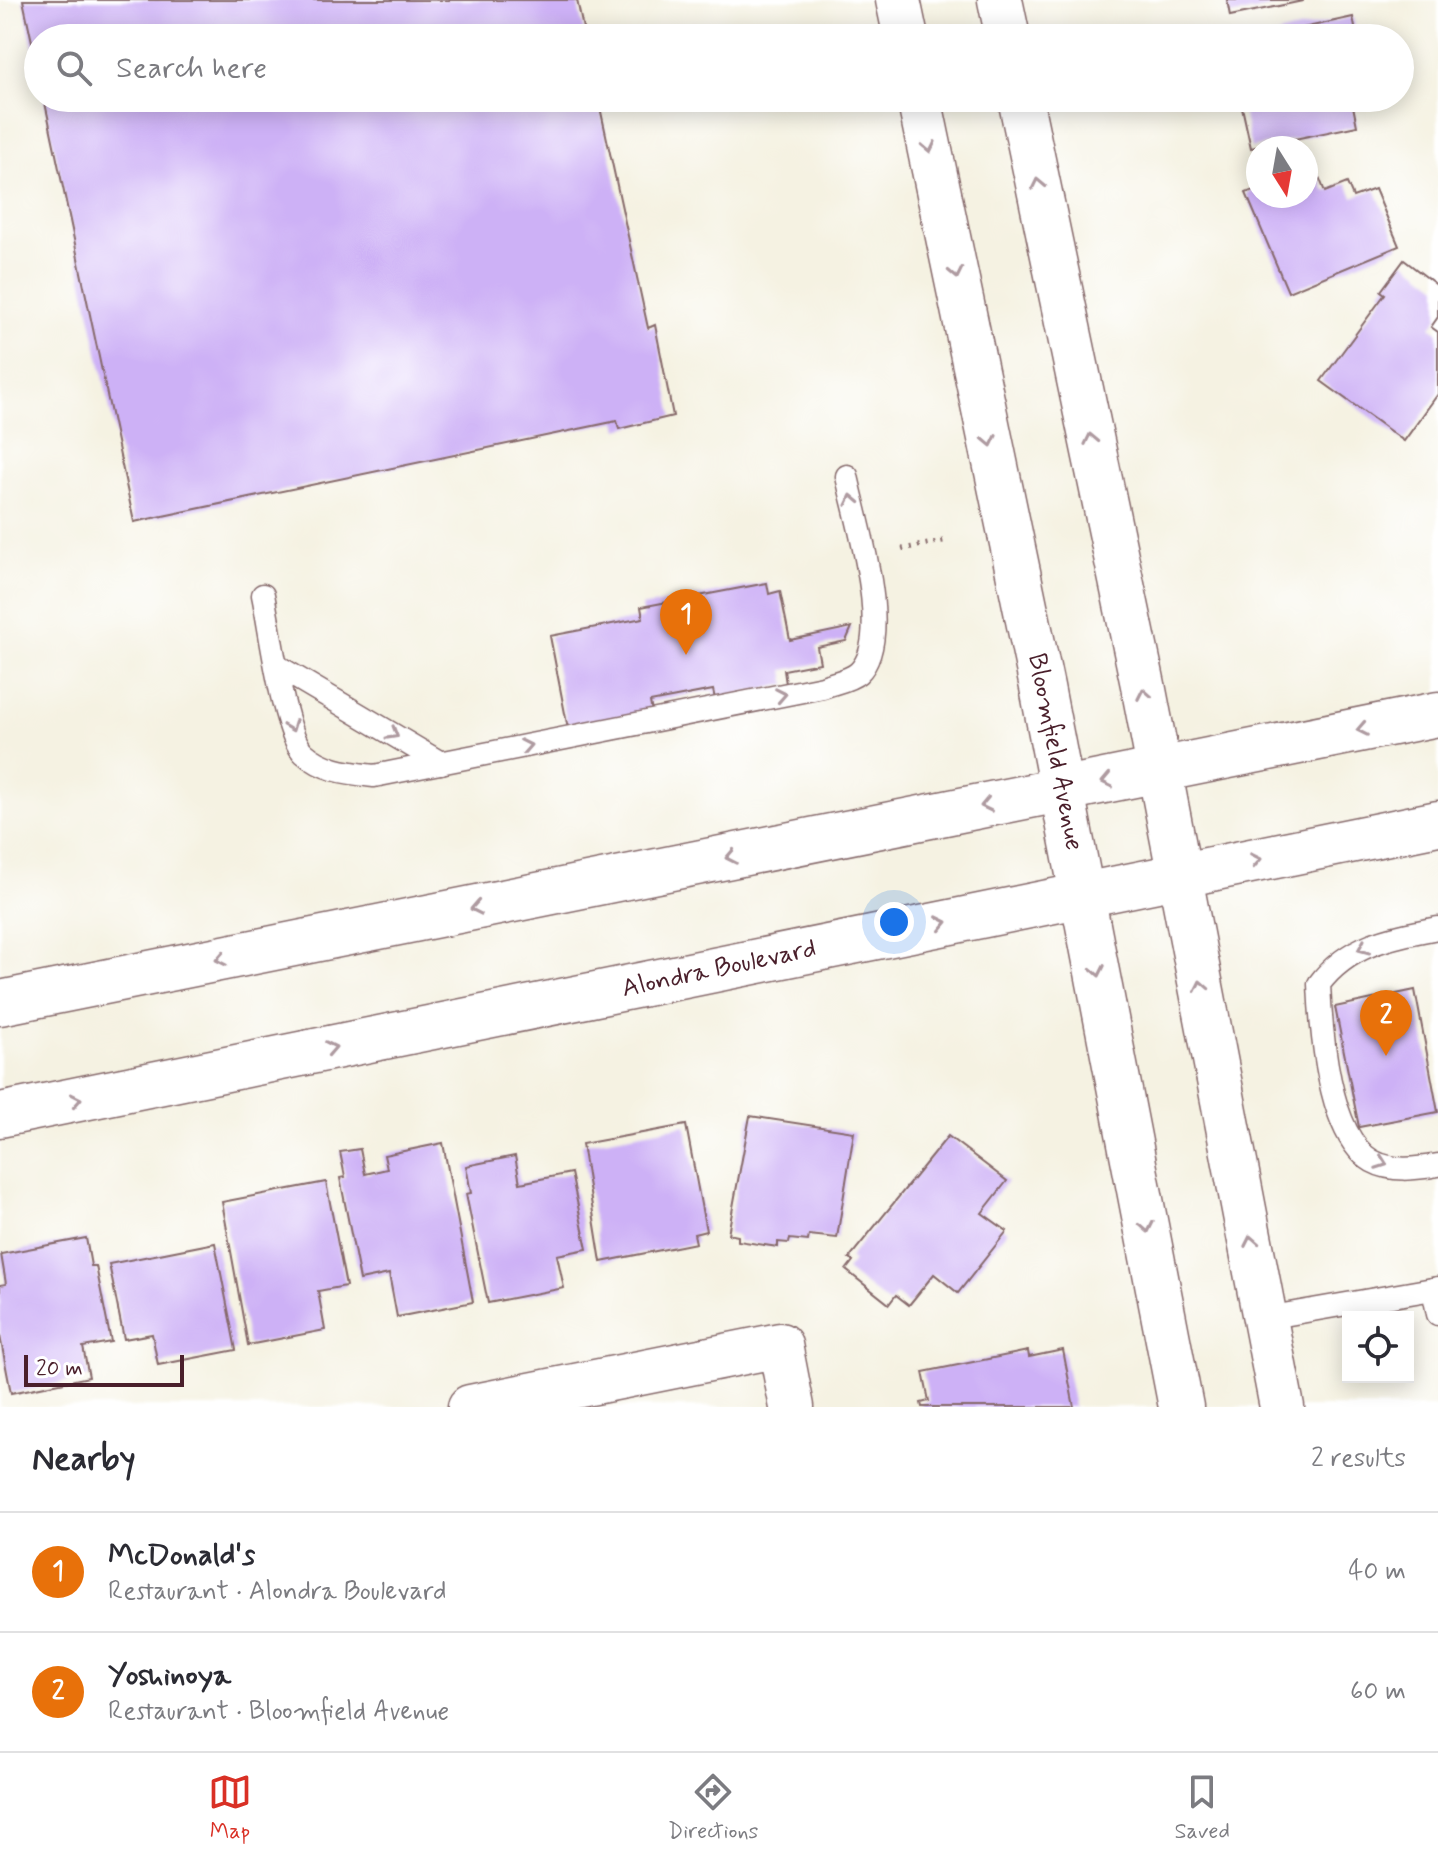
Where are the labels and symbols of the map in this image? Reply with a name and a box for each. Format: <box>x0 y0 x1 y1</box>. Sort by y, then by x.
north arrow <box>1246 136 1318 208</box>
one-way arrow <box>920 141 937 154</box>
one-way arrow <box>1030 178 1047 192</box>
one-way arrow <box>946 266 963 280</box>
one-way arrow <box>981 433 998 447</box>
one-way arrow <box>1083 433 1100 446</box>
one-way arrow <box>844 494 861 508</box>
pin: 1 <box>660 589 712 655</box>
street label: Bloomfield Avenue <box>1019 650 1091 854</box>
one-way arrow <box>1137 687 1154 700</box>
one-way arrow <box>774 688 787 705</box>
one-way arrow <box>281 718 298 732</box>
one-way arrow <box>1355 720 1369 737</box>
one-way arrow <box>384 724 399 740</box>
one-way arrow <box>519 739 532 756</box>
one-way arrow <box>1100 772 1114 789</box>
one-way arrow <box>979 796 993 813</box>
one-way arrow <box>724 847 738 864</box>
one-way arrow <box>1249 852 1262 869</box>
one-way arrow <box>470 898 483 915</box>
your location <box>874 902 914 942</box>
one-way arrow <box>935 916 948 933</box>
street label: Alondra Boulevard <box>619 932 819 1006</box>
one-way arrow <box>1357 938 1371 954</box>
one-way arrow <box>215 949 228 966</box>
one-way arrow <box>1089 964 1106 978</box>
one-way arrow <box>1194 979 1211 993</box>
pin: 2 <box>1360 990 1412 1056</box>
one-way arrow <box>324 1040 338 1057</box>
one-way arrow <box>70 1092 83 1109</box>
one-way arrow <box>1374 1154 1388 1170</box>
one-way arrow <box>1137 1220 1154 1233</box>
one-way arrow <box>1243 1235 1260 1248</box>
scale bar <box>24 1351 184 1387</box>

